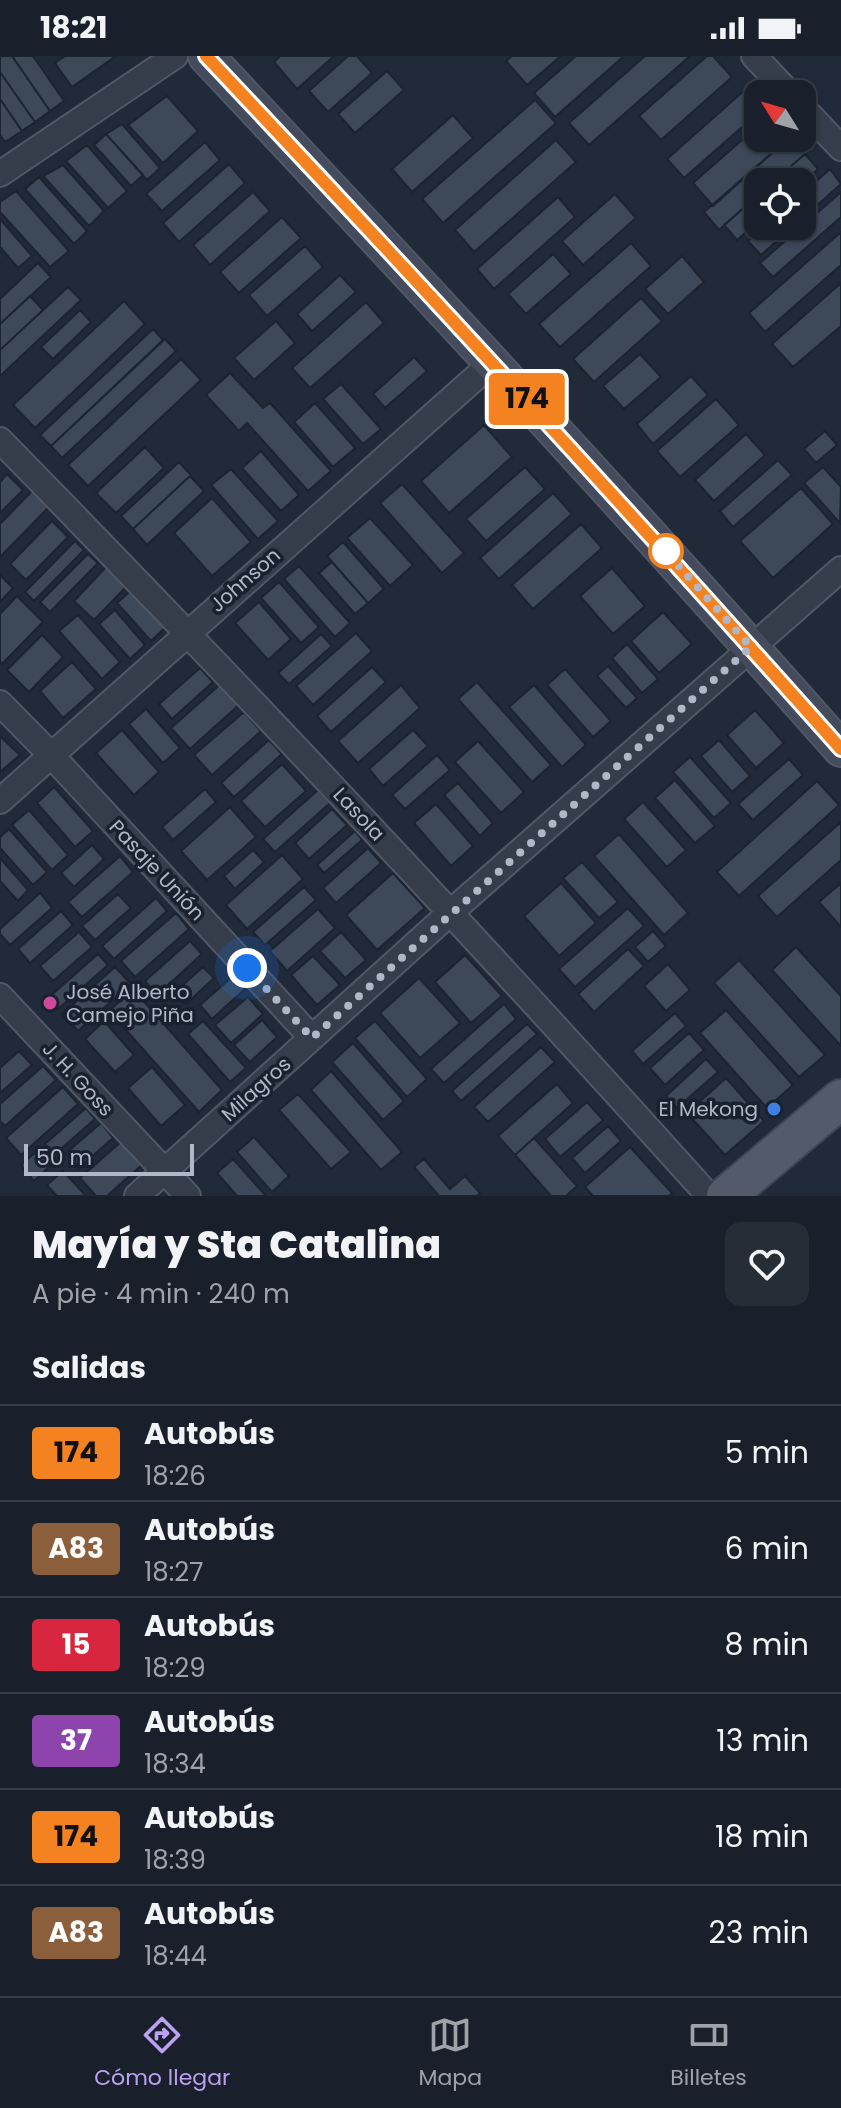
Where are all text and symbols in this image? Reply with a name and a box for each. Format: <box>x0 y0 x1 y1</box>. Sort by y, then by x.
text: 18:21 <box>40 6 108 49</box>
north arrow <box>744 80 816 152</box>
map controls <box>744 80 816 240</box>
button: locate <box>744 168 816 240</box>
line badge: 174 <box>481 373 573 425</box>
text: 174 <box>505 379 549 418</box>
unlabelled marker <box>649 534 683 568</box>
street label: Johnson <box>204 542 286 618</box>
street label: Lasola <box>327 781 391 847</box>
street label: Pasaje Unión <box>103 813 211 927</box>
your location <box>227 948 267 988</box>
place label: José Alberto Camejo Piña <box>66 978 194 1029</box>
marker: José Alberto Camejo Piña <box>41 994 59 1012</box>
street label: J. H. Goss <box>36 1036 120 1122</box>
street label: Milagros <box>215 1050 297 1128</box>
place label: El Mekong <box>658 1095 758 1123</box>
marker: El Mekong <box>765 1100 783 1118</box>
scale bar <box>24 1140 194 1176</box>
text: 50 m <box>36 1142 92 1173</box>
text: Mayía y Sta Catalina <box>32 1218 441 1271</box>
button: heart <box>725 1222 809 1306</box>
text: A pie · 4 min · 240 m <box>32 1276 290 1312</box>
text: Salidas <box>32 1346 146 1389</box>
text: Autobús <box>144 1412 275 1455</box>
text: 5 min <box>725 1431 809 1474</box>
text: 174 <box>54 1433 98 1472</box>
text: 18:26 <box>144 1458 206 1494</box>
text: Autobús <box>144 1508 275 1551</box>
text: 6 min <box>724 1527 809 1570</box>
text: A83 <box>48 1529 104 1568</box>
text: 18:27 <box>144 1554 203 1590</box>
text: Autobús <box>144 1604 275 1647</box>
text: 8 min <box>725 1623 809 1666</box>
text: 15 <box>62 1625 90 1664</box>
text: 18:29 <box>144 1650 206 1686</box>
text: Autobús <box>144 1700 275 1743</box>
text: 13 min <box>716 1719 809 1762</box>
text: 37 <box>60 1721 92 1760</box>
text: 18:34 <box>144 1746 206 1782</box>
text: Autobús <box>144 1796 275 1839</box>
text: 18 min <box>715 1815 809 1858</box>
text: 174 <box>54 1817 98 1856</box>
text: 18:39 <box>144 1842 206 1878</box>
text: Autobús <box>144 1892 275 1935</box>
text: 23 min <box>709 1911 809 1954</box>
text: A83 <box>48 1913 104 1952</box>
text: 18:44 <box>144 1938 207 1974</box>
tab: Cómo llegar <box>94 2013 230 2094</box>
tab: Mapa <box>419 2013 482 2094</box>
tab: Billetes <box>670 2013 747 2094</box>

